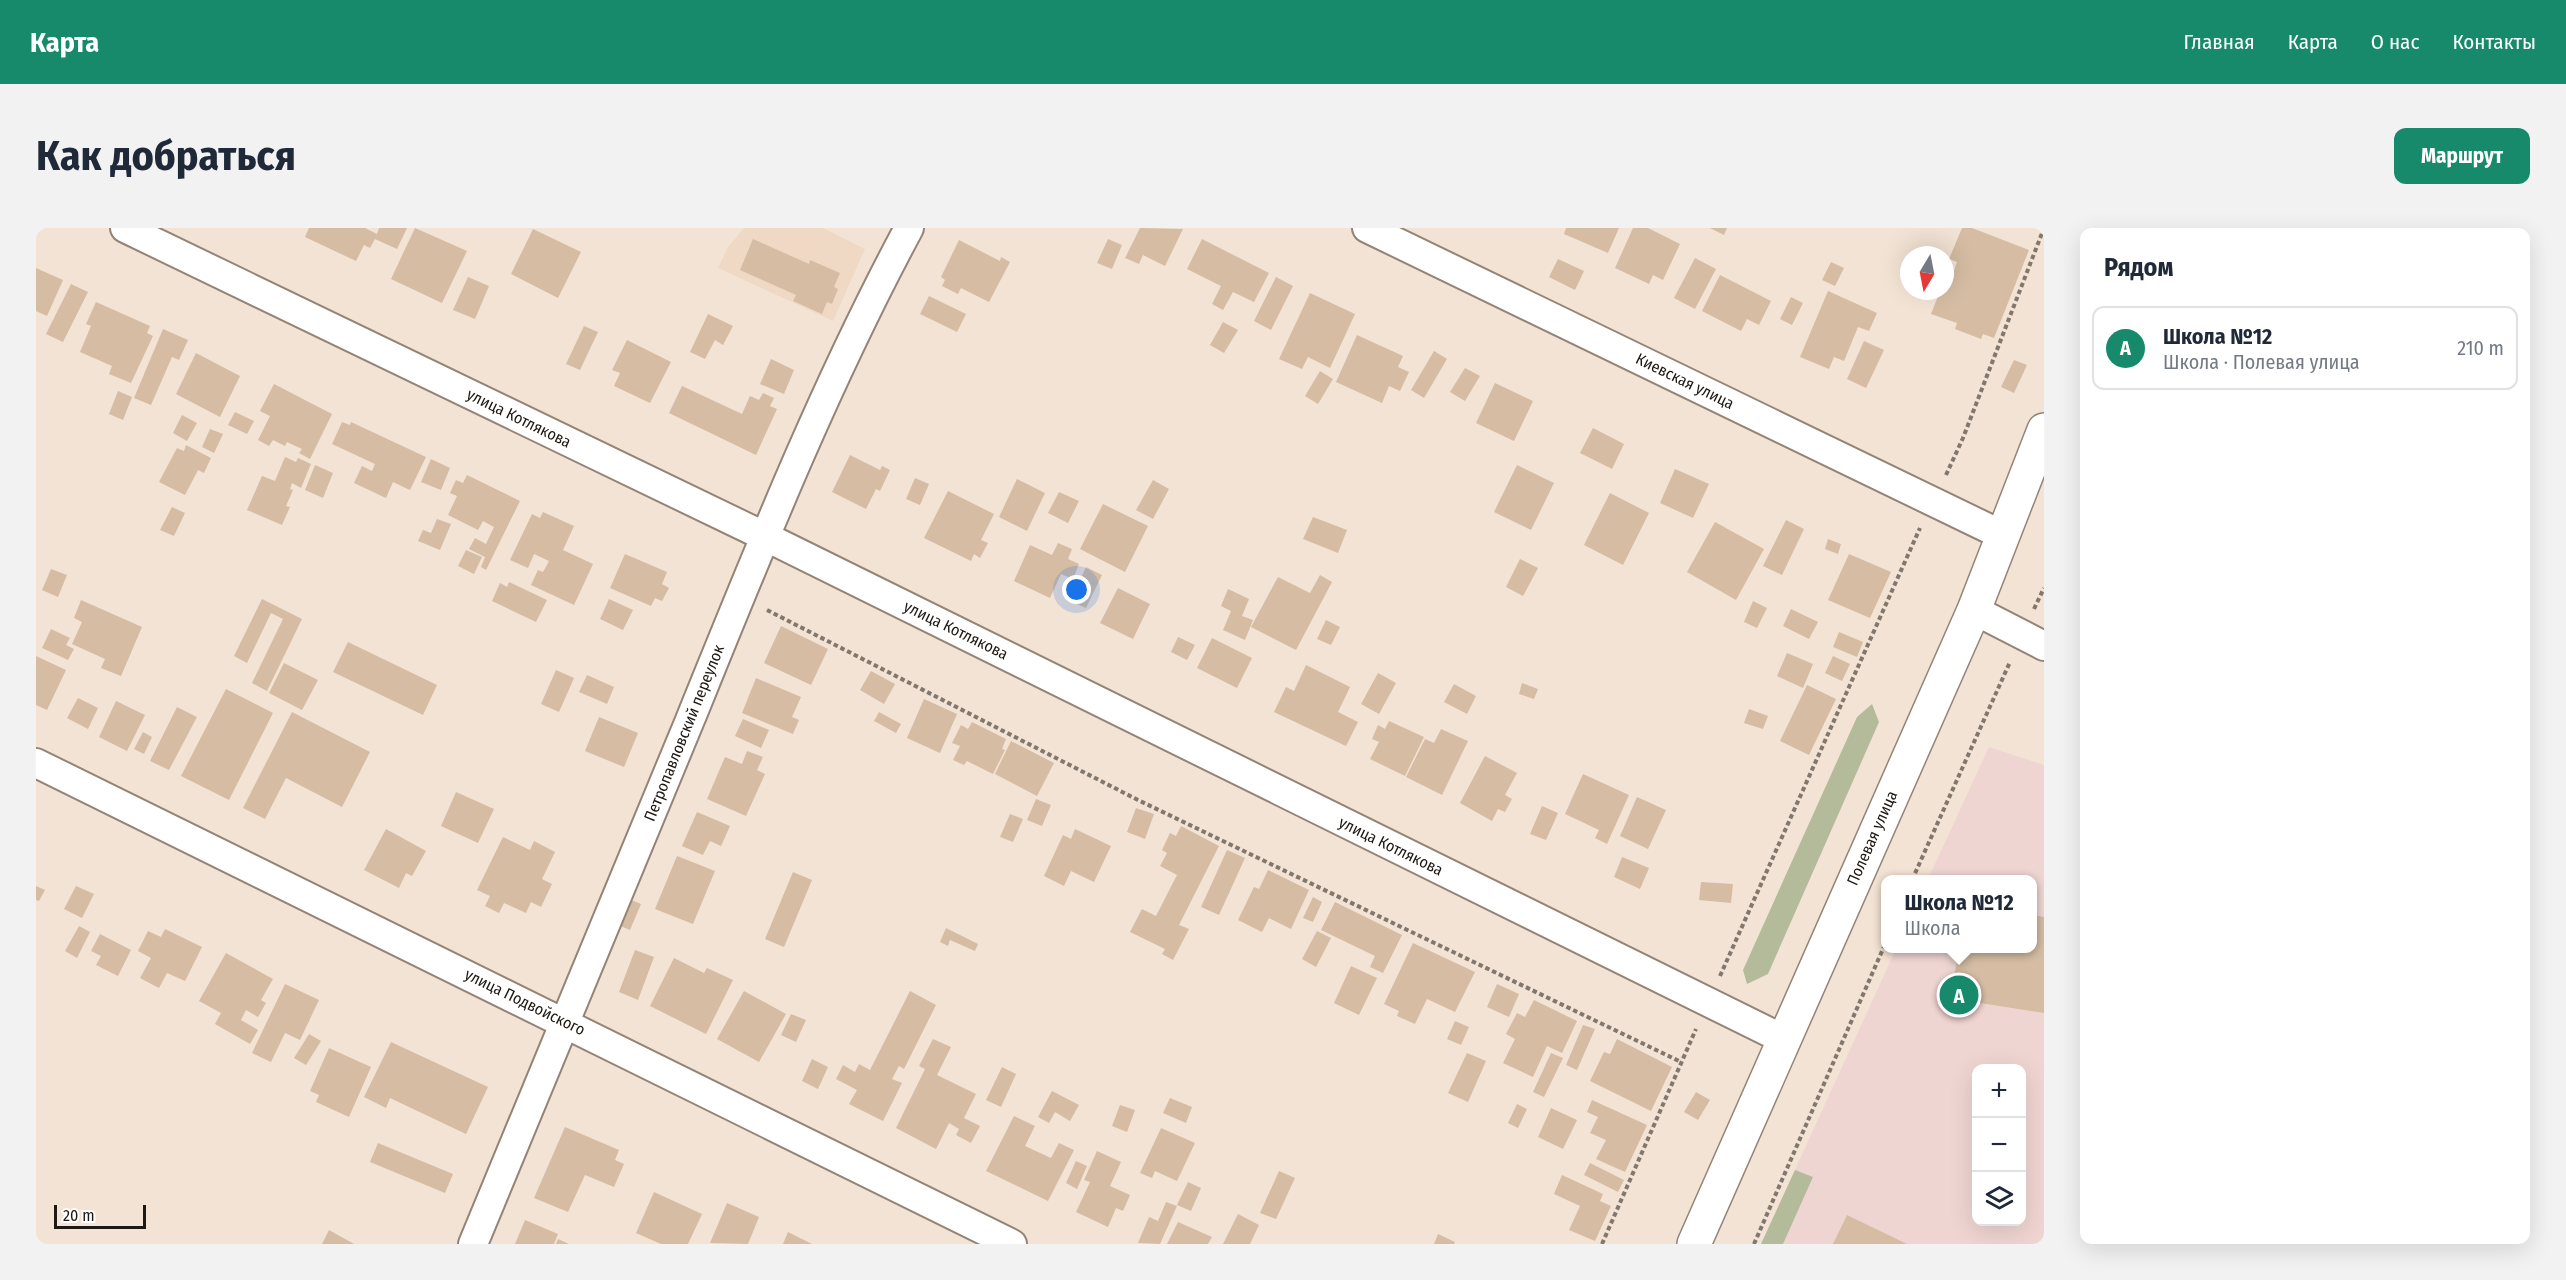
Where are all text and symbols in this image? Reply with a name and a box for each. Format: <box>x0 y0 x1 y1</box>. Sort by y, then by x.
text: Карта <box>30 26 99 59</box>
text: Главная <box>2184 29 2255 55</box>
text: Карта <box>2288 29 2338 55</box>
text: О нас <box>2371 29 2419 55</box>
text: Контакты <box>2452 29 2536 55</box>
button: Маршрут <box>2394 128 2530 184</box>
text: Как добраться <box>36 131 296 181</box>
north arrow <box>1900 246 1954 300</box>
text: Рядом <box>2104 252 2173 283</box>
text: Школа №12 <box>2163 323 2272 350</box>
text: A <box>2120 336 2131 360</box>
text: 210 m <box>2457 336 2504 360</box>
street label: Киевская улица <box>1633 349 1737 413</box>
text: Школа · Полевая улица <box>2163 350 2360 374</box>
street label: улица Котлякова <box>464 385 574 452</box>
your location <box>1062 575 1091 604</box>
street label: улица Котлякова <box>901 597 1011 664</box>
street label: Петропавловский переулок <box>640 642 728 824</box>
street label: Полевая улица <box>1843 788 1901 888</box>
street label: улица Котлякова <box>1336 813 1446 880</box>
popup <box>1881 875 2037 953</box>
text: Школа №12 <box>1904 889 2014 916</box>
text: Школа <box>1904 916 1961 940</box>
street label: улица Подвойского <box>462 965 588 1039</box>
pin: A <box>1940 972 1978 1017</box>
map controls <box>1972 1064 2026 1226</box>
button: + <box>1972 1064 2026 1118</box>
button: − <box>1972 1118 2026 1172</box>
button: layers <box>1972 1172 2026 1226</box>
scale bar <box>54 1202 146 1230</box>
text: 20 m <box>63 1206 94 1225</box>

